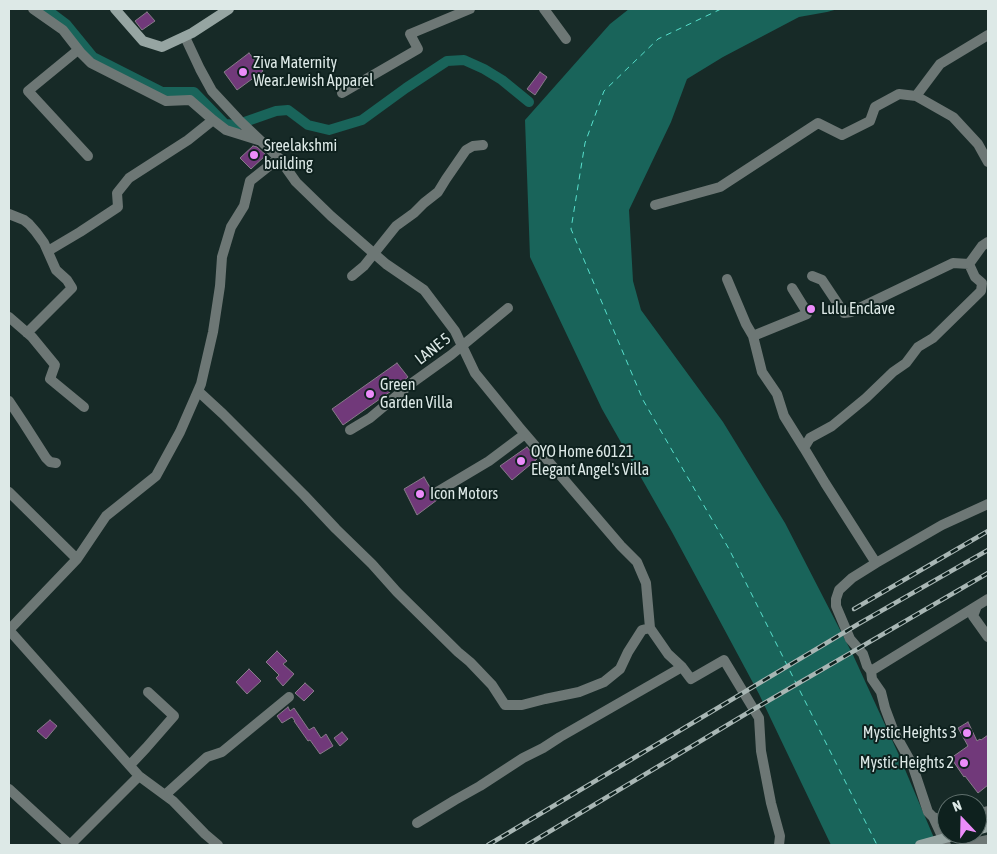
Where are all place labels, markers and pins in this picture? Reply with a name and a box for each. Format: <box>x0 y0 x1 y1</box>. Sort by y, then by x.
place label: Ziva Maternity Wear.Jewish Apparel <box>253 53 373 91</box>
marker: Ziva Maternity Wear.Jewish Apparel <box>237 66 249 78</box>
place label: Sreelakshmi building <box>264 136 337 174</box>
marker: Sreelakshmi building <box>248 149 260 161</box>
place label: Lulu Enclave <box>821 299 895 319</box>
marker: Lulu Enclave <box>805 303 817 315</box>
place label: Green Garden Villa <box>380 375 453 413</box>
marker: Green Garden Villa <box>364 388 376 400</box>
place label: OYO Home 60121 Elegant Angel's Villa <box>531 442 649 480</box>
marker: OYO Home 60121 Elegant Angel's Villa <box>515 455 527 467</box>
place label: Icon Motors <box>430 484 498 504</box>
marker: Icon Motors <box>414 488 426 500</box>
place label: Mystic Heights 3 <box>863 723 957 743</box>
marker: Mystic Heights 3 <box>961 727 973 739</box>
place label: Mystic Heights 2 <box>860 753 954 773</box>
marker: Mystic Heights 2 <box>958 757 970 769</box>

